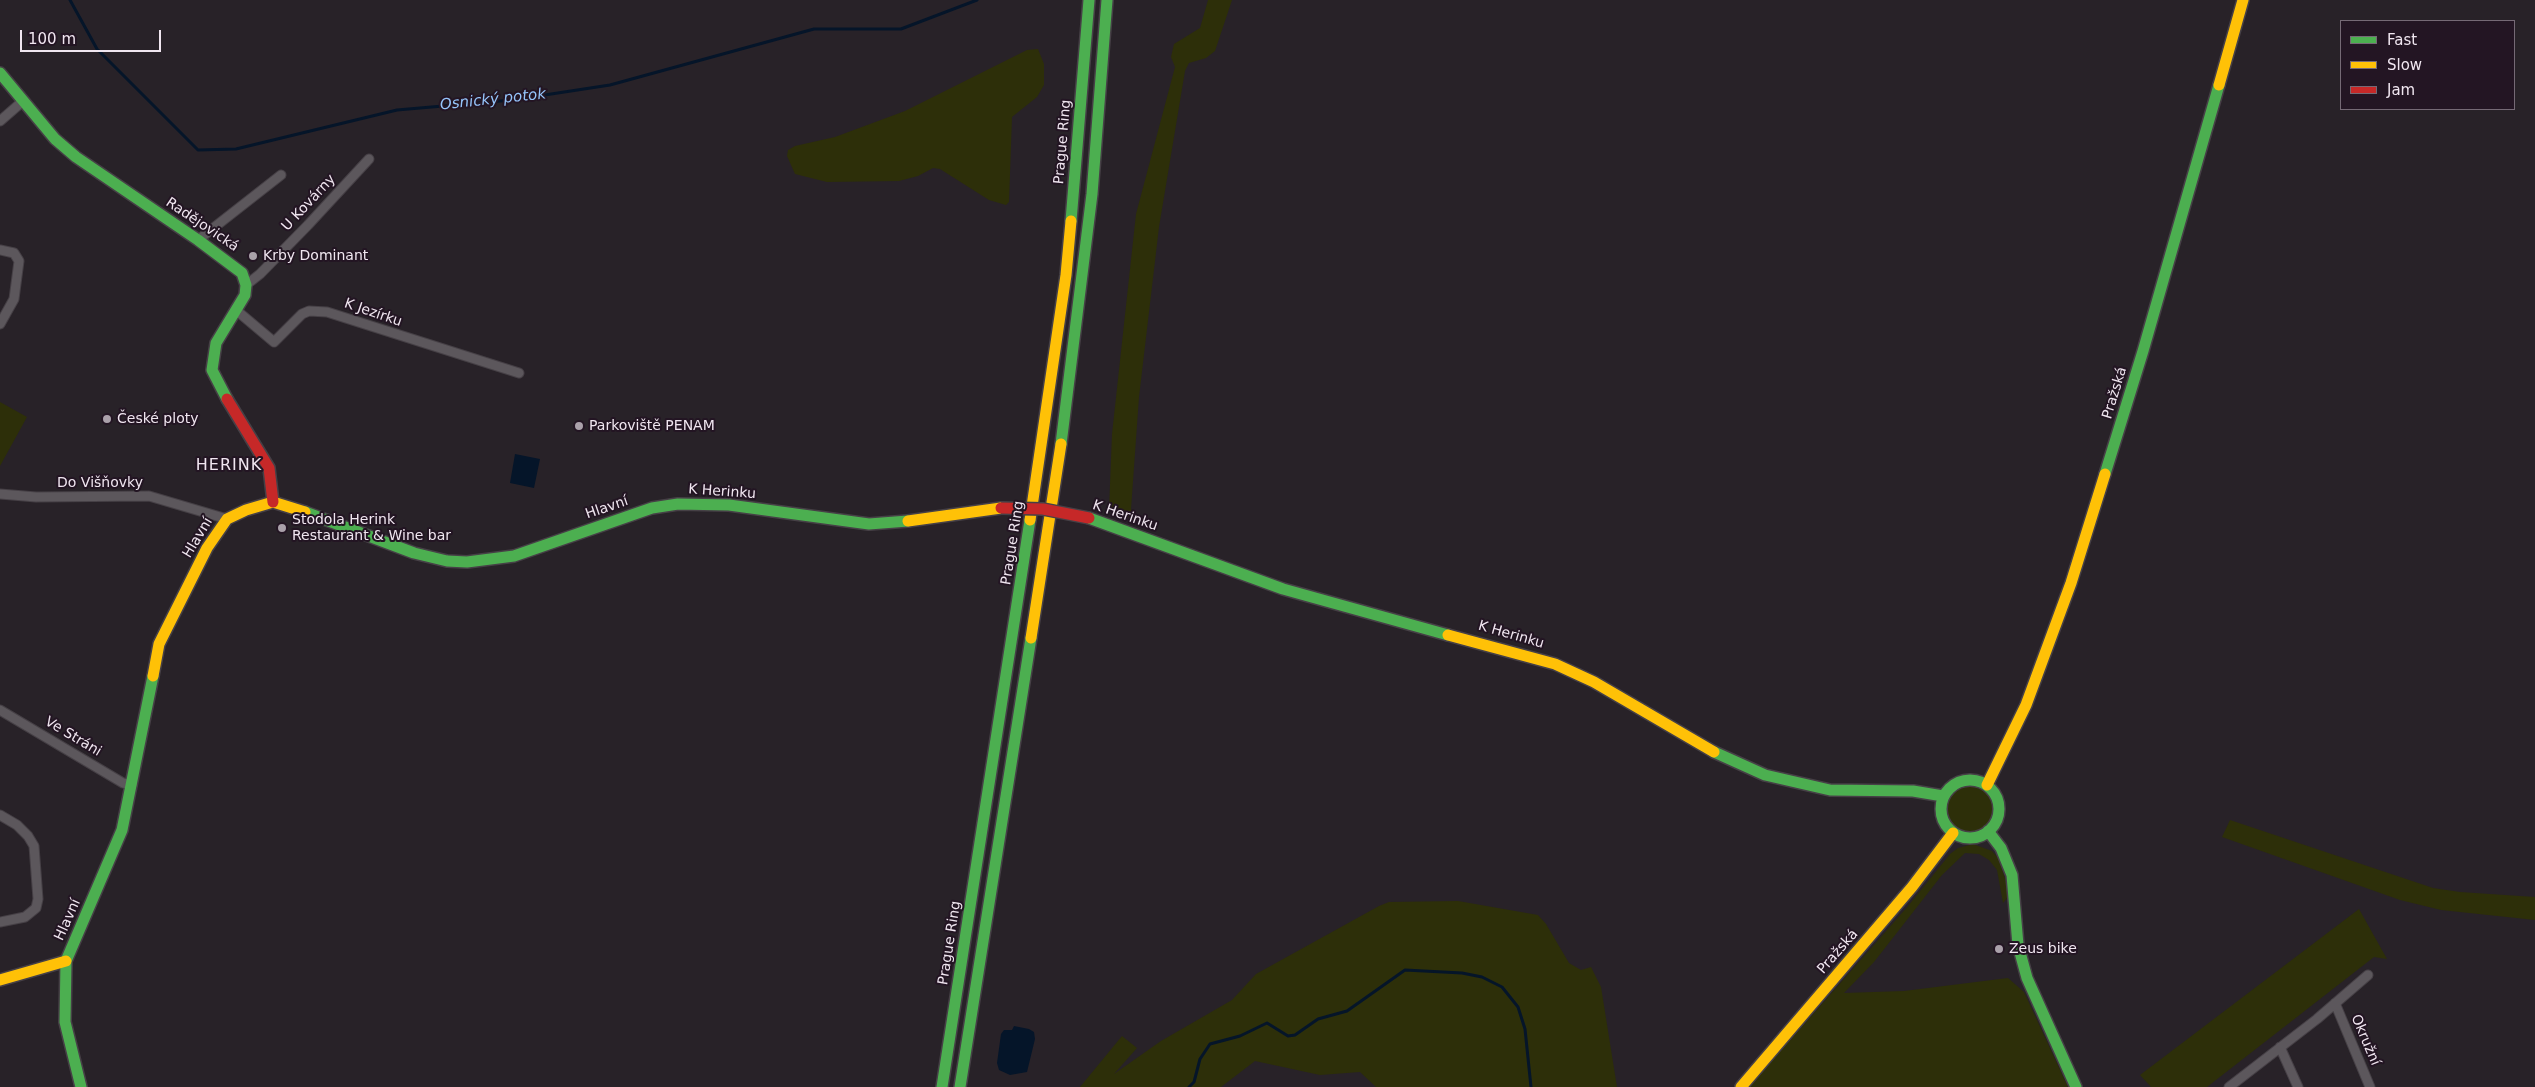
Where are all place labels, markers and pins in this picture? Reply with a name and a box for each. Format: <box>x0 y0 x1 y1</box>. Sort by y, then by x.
place label: Krby Dominant <box>263 248 368 264</box>
marker: Krby Dominant <box>247 250 259 262</box>
place label: České ploty <box>117 411 198 427</box>
marker: České ploty <box>101 413 113 425</box>
place label: Parkoviště PENAM <box>589 418 715 434</box>
marker: Parkoviště PENAM <box>573 420 585 432</box>
place label: Stodola Herink Restaurant & Wine bar <box>292 512 451 544</box>
marker: Stodola Herink Restaurant & Wine bar <box>276 522 288 534</box>
place label: Zeus bike <box>2009 941 2077 957</box>
marker: Zeus bike <box>1993 943 2005 955</box>

